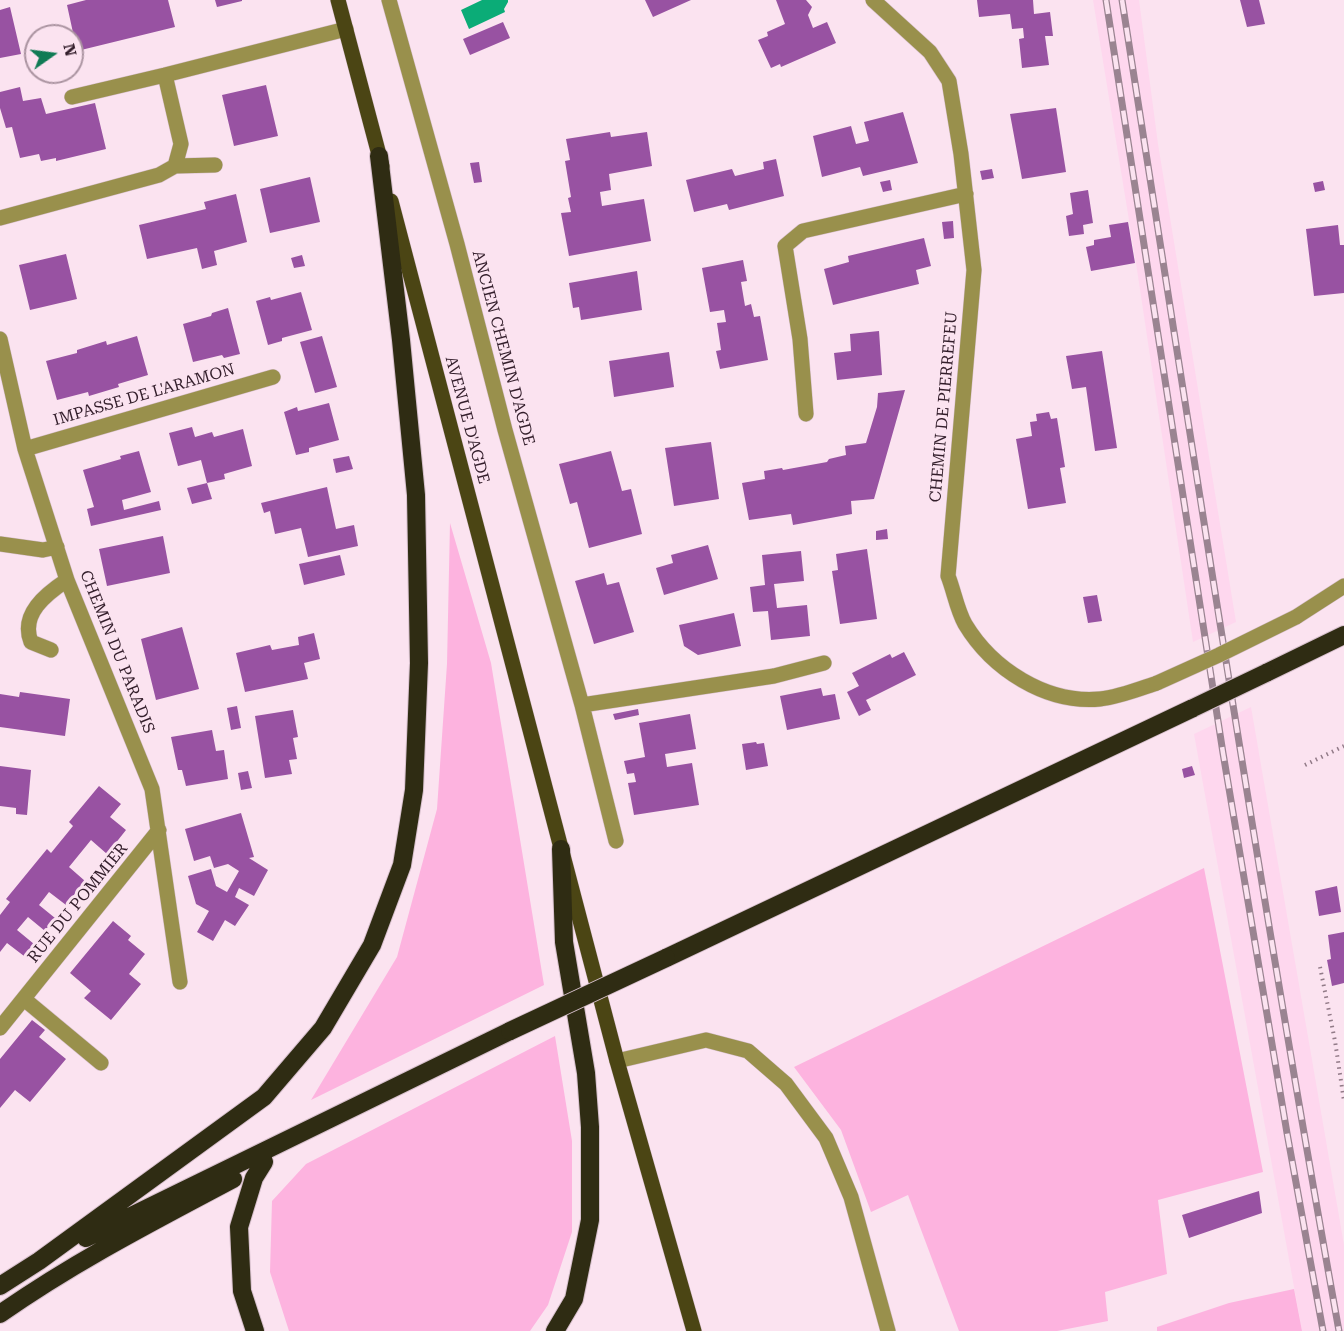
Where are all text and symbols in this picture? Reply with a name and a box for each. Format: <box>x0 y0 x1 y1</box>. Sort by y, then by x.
north arrow <box>24 24 84 84</box>
text: N <box>59 42 81 58</box>
street label: ANCIEN CHEMIN D'AGDE <box>468 248 538 448</box>
street label: CHEMIN DE PIERREFEU <box>926 311 962 503</box>
street label: AVENUE D'AGDE <box>441 354 493 486</box>
street label: IMPASSE DE L'ARAMON <box>51 360 237 430</box>
street label: CHEMIN DU PARADIS <box>76 568 158 736</box>
street label: RUE DU POMMIER <box>24 839 132 967</box>

